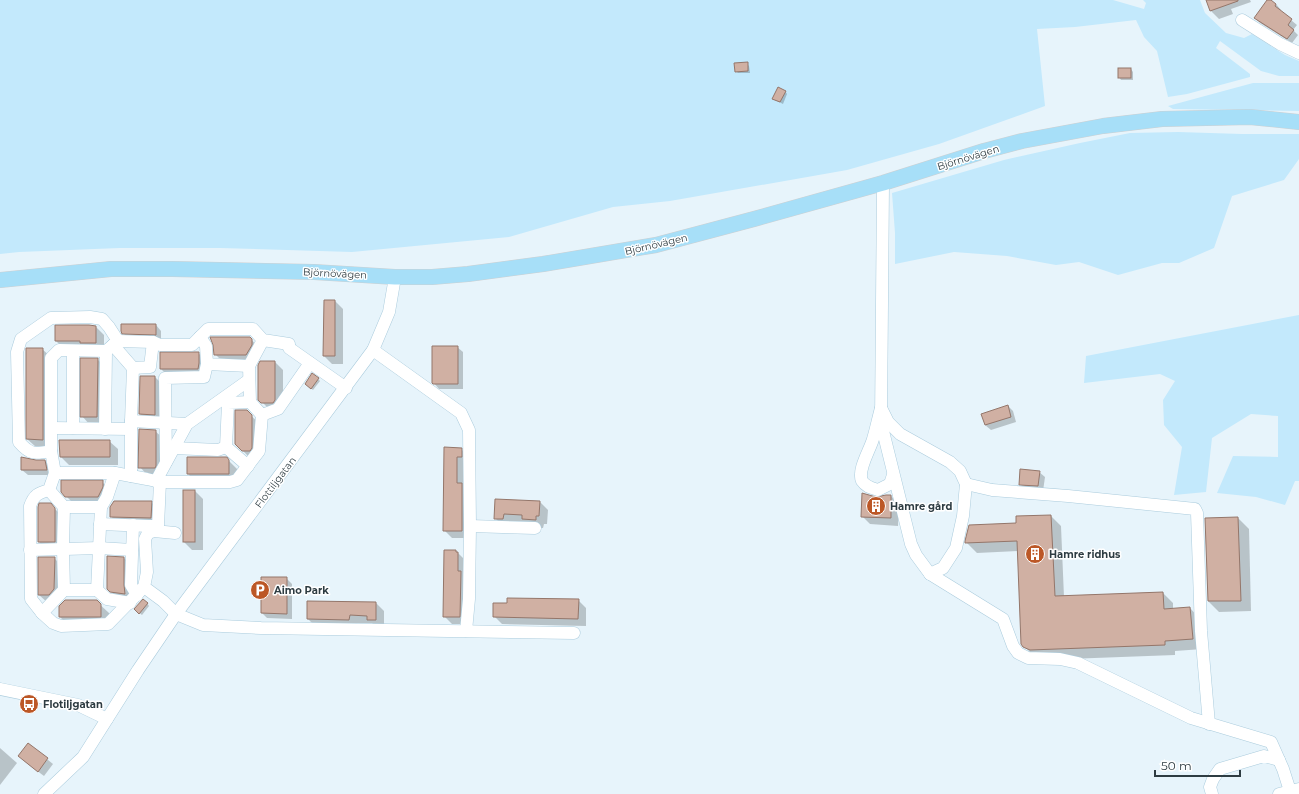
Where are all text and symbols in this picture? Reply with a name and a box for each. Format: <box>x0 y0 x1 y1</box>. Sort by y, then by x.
street label: Björnövägen <box>936 142 1001 173</box>
street label: Björnövägen <box>623 231 689 258</box>
street label: Björnövägen <box>303 265 367 282</box>
street label: Flottiljgatan <box>252 454 299 510</box>
building icon: Hamre gård <box>865 495 887 517</box>
place label: Hamre gård <box>890 500 952 513</box>
building icon: Hamre ridhus <box>1024 543 1046 565</box>
place label: Hamre ridhus <box>1049 548 1121 561</box>
parking icon: Aimo Park <box>249 579 271 601</box>
place label: Aimo Park <box>273 584 329 597</box>
bus stop icon: Flotiljgatan <box>18 693 40 715</box>
place label: Flotiljgatan <box>43 698 103 711</box>
scale bar <box>1155 752 1240 778</box>
text: 50 m <box>1161 758 1192 773</box>

